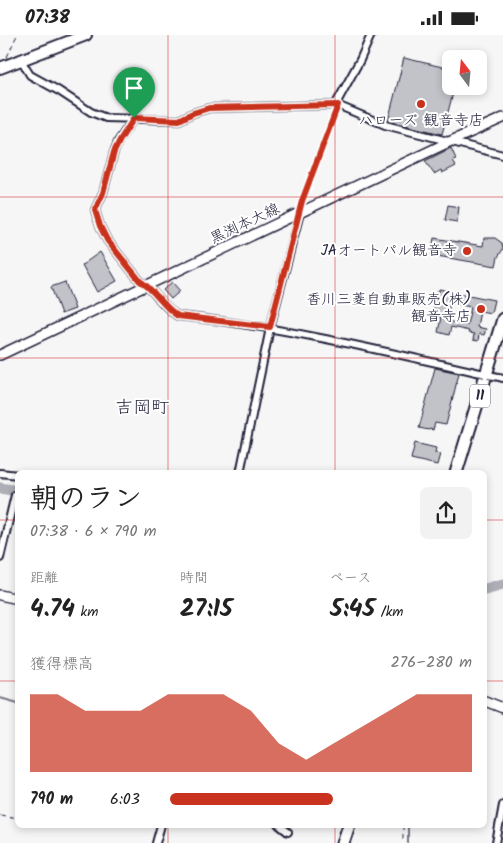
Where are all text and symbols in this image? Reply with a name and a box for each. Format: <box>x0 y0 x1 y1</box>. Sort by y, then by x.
text: 07:38 <box>25 3 70 33</box>
north arrow <box>442 50 488 95</box>
map controls <box>442 50 487 95</box>
pin <box>113 67 155 118</box>
icon: arrive <box>120 74 148 102</box>
marker: ハローズ 観音寺店 <box>415 98 427 110</box>
place label: ハローズ 観音寺店 <box>359 109 483 133</box>
street label: 黒渕本大線 <box>206 197 284 251</box>
place label: JAオートパル観音寺 <box>321 239 457 263</box>
marker: JAオートパル観音寺 <box>461 245 473 257</box>
place label: 香川三菱自動車販売(株) 観音寺店 <box>306 288 471 329</box>
marker: 香川三菱自動車販売(株) 観音寺店 <box>475 303 487 315</box>
road number: 11 <box>470 385 490 407</box>
district label: 吉岡町 <box>115 394 169 423</box>
text: 朝のラン <box>30 477 142 522</box>
button: share <box>420 487 472 539</box>
text: 07:38 · 6 × 790 m <box>30 519 157 544</box>
text: 距離 <box>30 567 58 589</box>
text: 時間 <box>180 567 208 589</box>
text: ペース <box>330 567 371 589</box>
text: 4.74 <box>30 589 75 629</box>
text: 27:15 <box>180 589 233 629</box>
text: 5:45 <box>330 589 375 629</box>
text: km <box>75 601 98 623</box>
text: /km <box>375 601 403 623</box>
text: 276–280 m <box>391 650 472 675</box>
text: 獲得標高 <box>30 652 94 677</box>
text: 790 m <box>30 787 73 812</box>
text: 6:03 <box>110 787 140 812</box>

